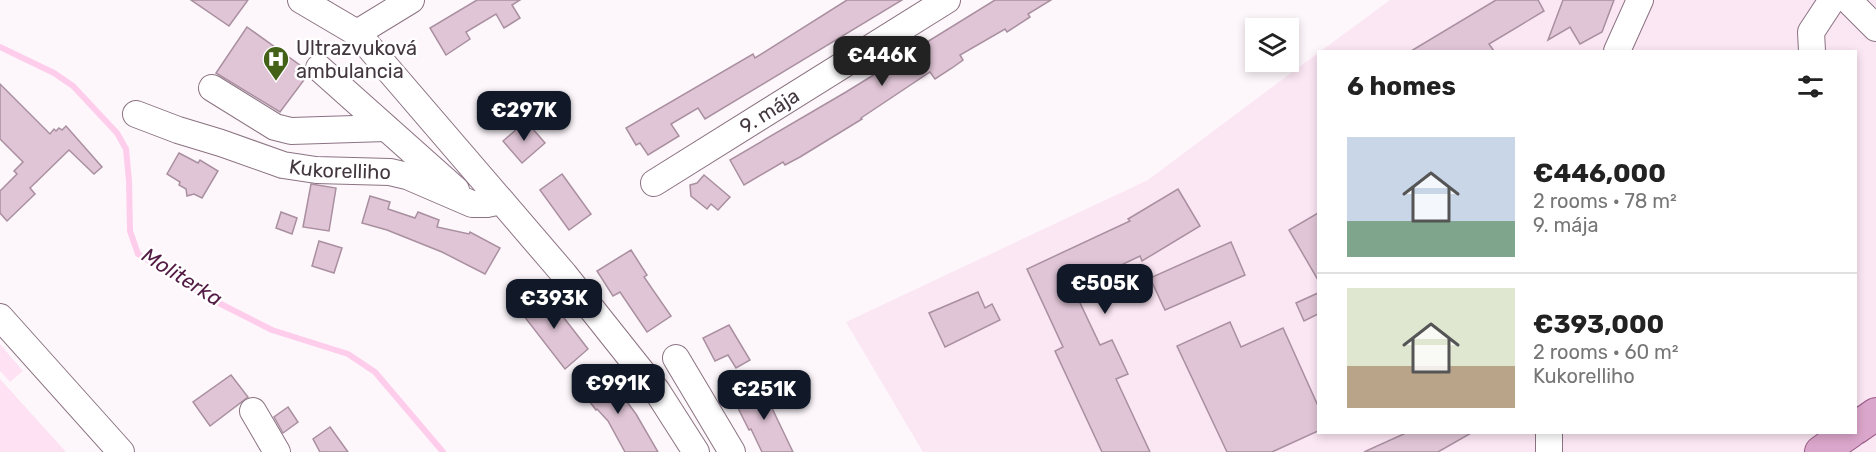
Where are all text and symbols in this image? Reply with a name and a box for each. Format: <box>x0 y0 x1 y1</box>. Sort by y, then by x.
map controls <box>1245 18 1299 72</box>
button: layers <box>1245 18 1299 72</box>
place label: Ultrazvuková ambulancia <box>296 36 417 83</box>
pin: €446K <box>840 36 924 87</box>
text: €446K <box>847 43 917 67</box>
hospital icon: Ultrazvuková ambulancia <box>261 44 291 82</box>
icon: filters <box>1794 70 1827 103</box>
text: 6 homes <box>1347 71 1456 102</box>
street label: 9. mája <box>735 83 804 139</box>
pin: €297K <box>482 91 566 142</box>
text: €297K <box>491 98 557 122</box>
street label: Kukorelliho <box>288 154 391 184</box>
text: €446,000 <box>1533 158 1666 189</box>
icon: home <box>1395 161 1467 233</box>
text: 2 rooms · 78 m² <box>1533 189 1677 213</box>
text: 9. mája <box>1533 213 1599 237</box>
water label: Moliterka <box>138 242 227 311</box>
pin: €505K <box>1063 264 1147 315</box>
text: €505K <box>1071 271 1139 295</box>
pin: €393K <box>512 279 596 330</box>
text: €393K <box>520 286 588 310</box>
text: €393,000 <box>1533 309 1664 340</box>
icon: home <box>1395 312 1467 384</box>
text: 2 rooms · 60 m² <box>1533 340 1679 364</box>
pin: €991K <box>576 364 660 415</box>
text: Kukorelliho <box>1533 364 1635 388</box>
pin: €251K <box>722 370 806 421</box>
text: €991K <box>586 371 650 395</box>
text: €251K <box>732 377 796 401</box>

